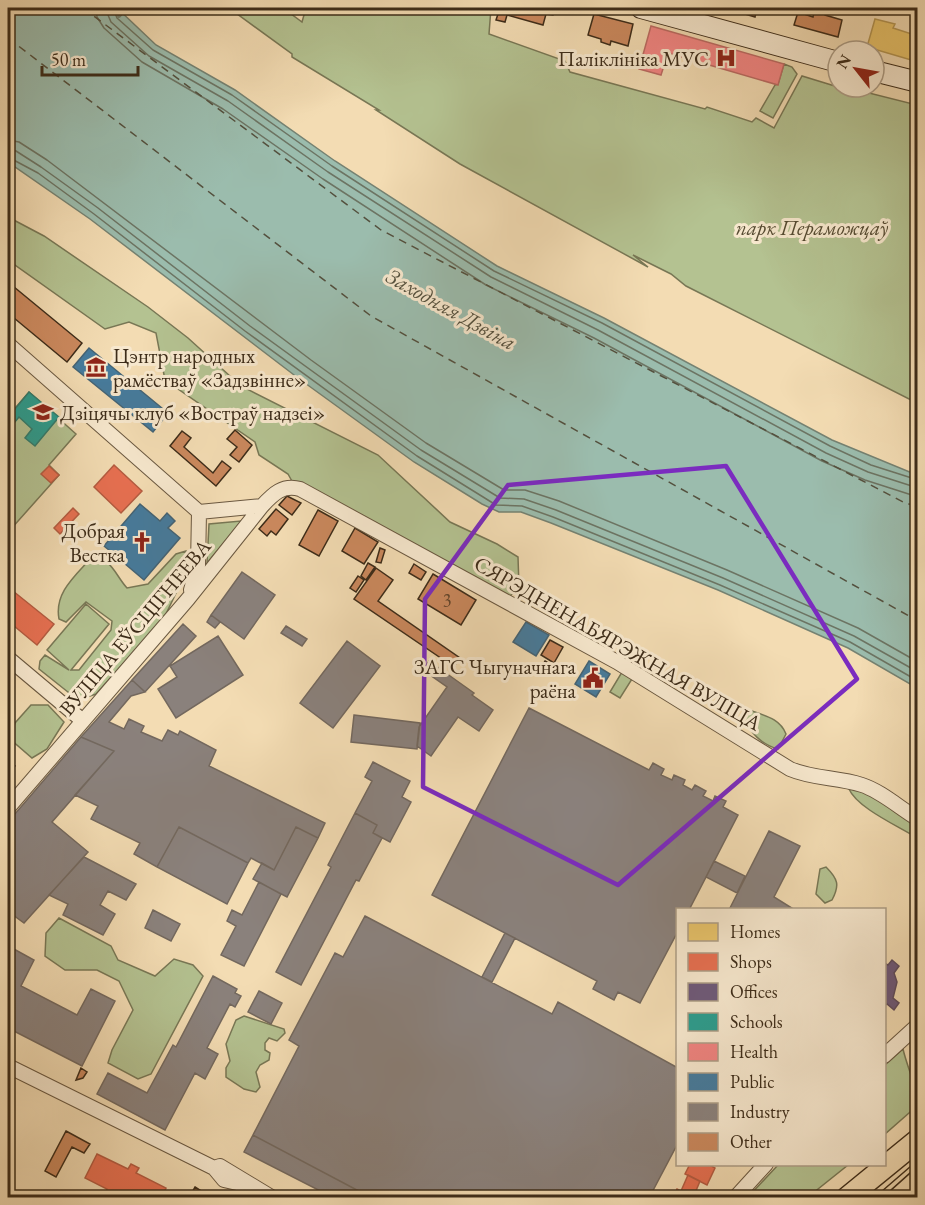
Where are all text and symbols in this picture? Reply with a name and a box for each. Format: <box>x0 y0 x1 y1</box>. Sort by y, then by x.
scale bar <box>42 39 138 77</box>
north arrow <box>826 39 886 99</box>
place label: Паліклініка МУС <box>558 45 709 72</box>
hospital icon: Паліклініка МУС <box>714 46 738 70</box>
text: 50 m <box>51 48 86 71</box>
text: N <box>831 51 856 72</box>
park label: парк Пераможцаў <box>736 214 889 241</box>
water label: Заходняя Дзвіна <box>381 261 521 357</box>
place label: Цэнтр народных рамёстваў «Задзвінне» <box>113 342 306 393</box>
museum icon: Цэнтр народных рамёстваў «Задзвінне» <box>84 355 108 379</box>
place label: Дзіцячы клуб «Востраў надзеі» <box>60 399 325 426</box>
school or university icon: Дзіцячы клуб «Востраў надзеі» <box>31 400 55 424</box>
place label: Добрая Вестка <box>62 517 126 568</box>
church icon: Добрая Вестка <box>130 530 154 554</box>
street label: ВУЛІЦА ЕЎСЦІГНЕЕВА <box>53 533 217 721</box>
street label: СЯРЭДНЕНАБЯРЭЖНАЯ ВУЛІЦА <box>470 550 767 737</box>
house number: 3 <box>443 589 451 612</box>
place label: ЗАГС Чыгуначнага раёна <box>414 653 577 704</box>
public building icon: ЗАГС Чыгуначнага раёна <box>581 666 605 690</box>
legend <box>676 908 886 1166</box>
text: Homes <box>730 920 781 943</box>
text: Shops <box>730 950 772 973</box>
text: Offices <box>730 980 778 1003</box>
text: Schools <box>730 1010 783 1033</box>
text: Health <box>730 1040 778 1063</box>
text: Public <box>730 1070 774 1093</box>
text: Industry <box>730 1100 790 1123</box>
text: Other <box>730 1130 772 1153</box>

